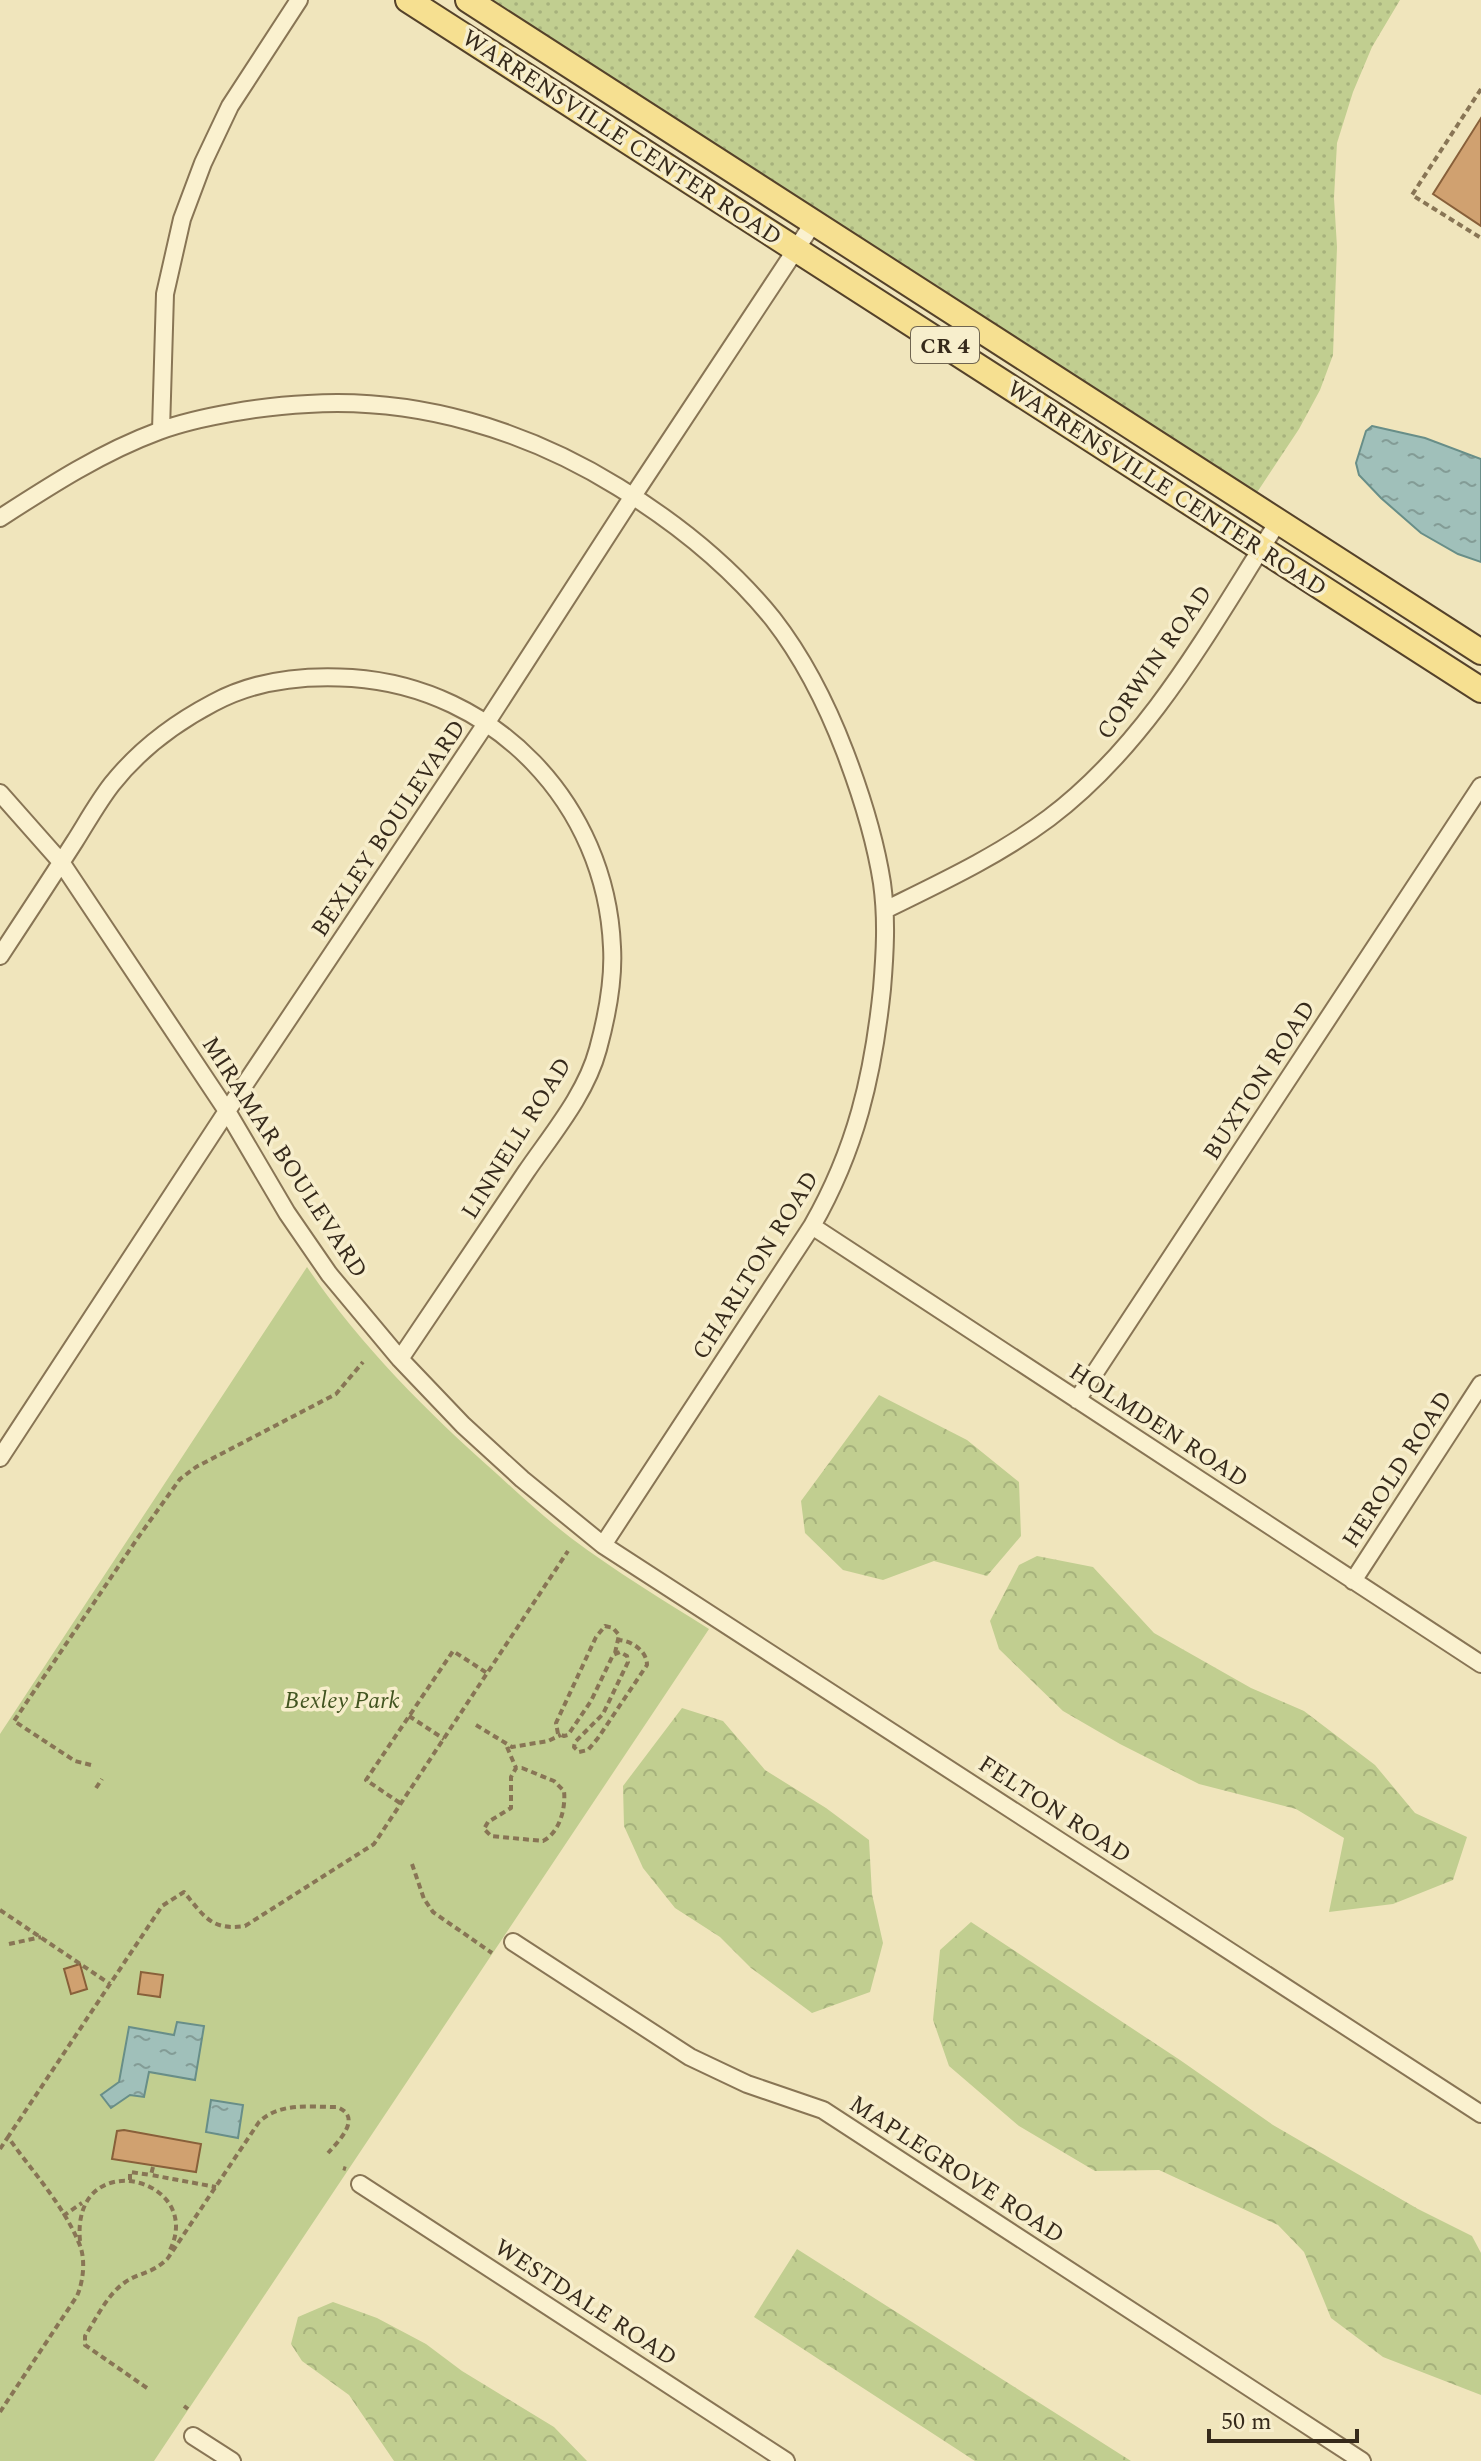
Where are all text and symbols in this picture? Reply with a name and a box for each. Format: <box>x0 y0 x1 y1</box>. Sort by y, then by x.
street label: WARRENSVILLE CENTER ROAD <box>454 20 789 255</box>
road number: CR 4 <box>911 327 979 363</box>
street label: WARRENSVILLE CENTER ROAD <box>999 371 1334 606</box>
street label: CORWIN ROAD <box>1088 578 1222 747</box>
street label: BEXLEY BOULEVARD <box>302 712 475 945</box>
street label: BUXTON ROAD <box>1195 993 1325 1168</box>
street label: MIRAMAR BOULEVARD <box>192 1029 376 1286</box>
street label: LINNELL ROAD <box>453 1051 581 1227</box>
street label: CHARLTON ROAD <box>683 1164 828 1367</box>
street label: HOLMDEN ROAD <box>1062 1354 1255 1497</box>
street label: HEROLD ROAD <box>1333 1384 1462 1555</box>
park label: Bexley Park <box>284 1683 400 1719</box>
street label: FELTON ROAD <box>971 1747 1138 1873</box>
street label: MAPLEGROVE ROAD <box>842 2087 1071 2253</box>
street label: WESTDALE ROAD <box>487 2230 684 2376</box>
scale bar <box>1209 2393 1357 2443</box>
text: 50 m <box>1221 2404 1272 2440</box>

